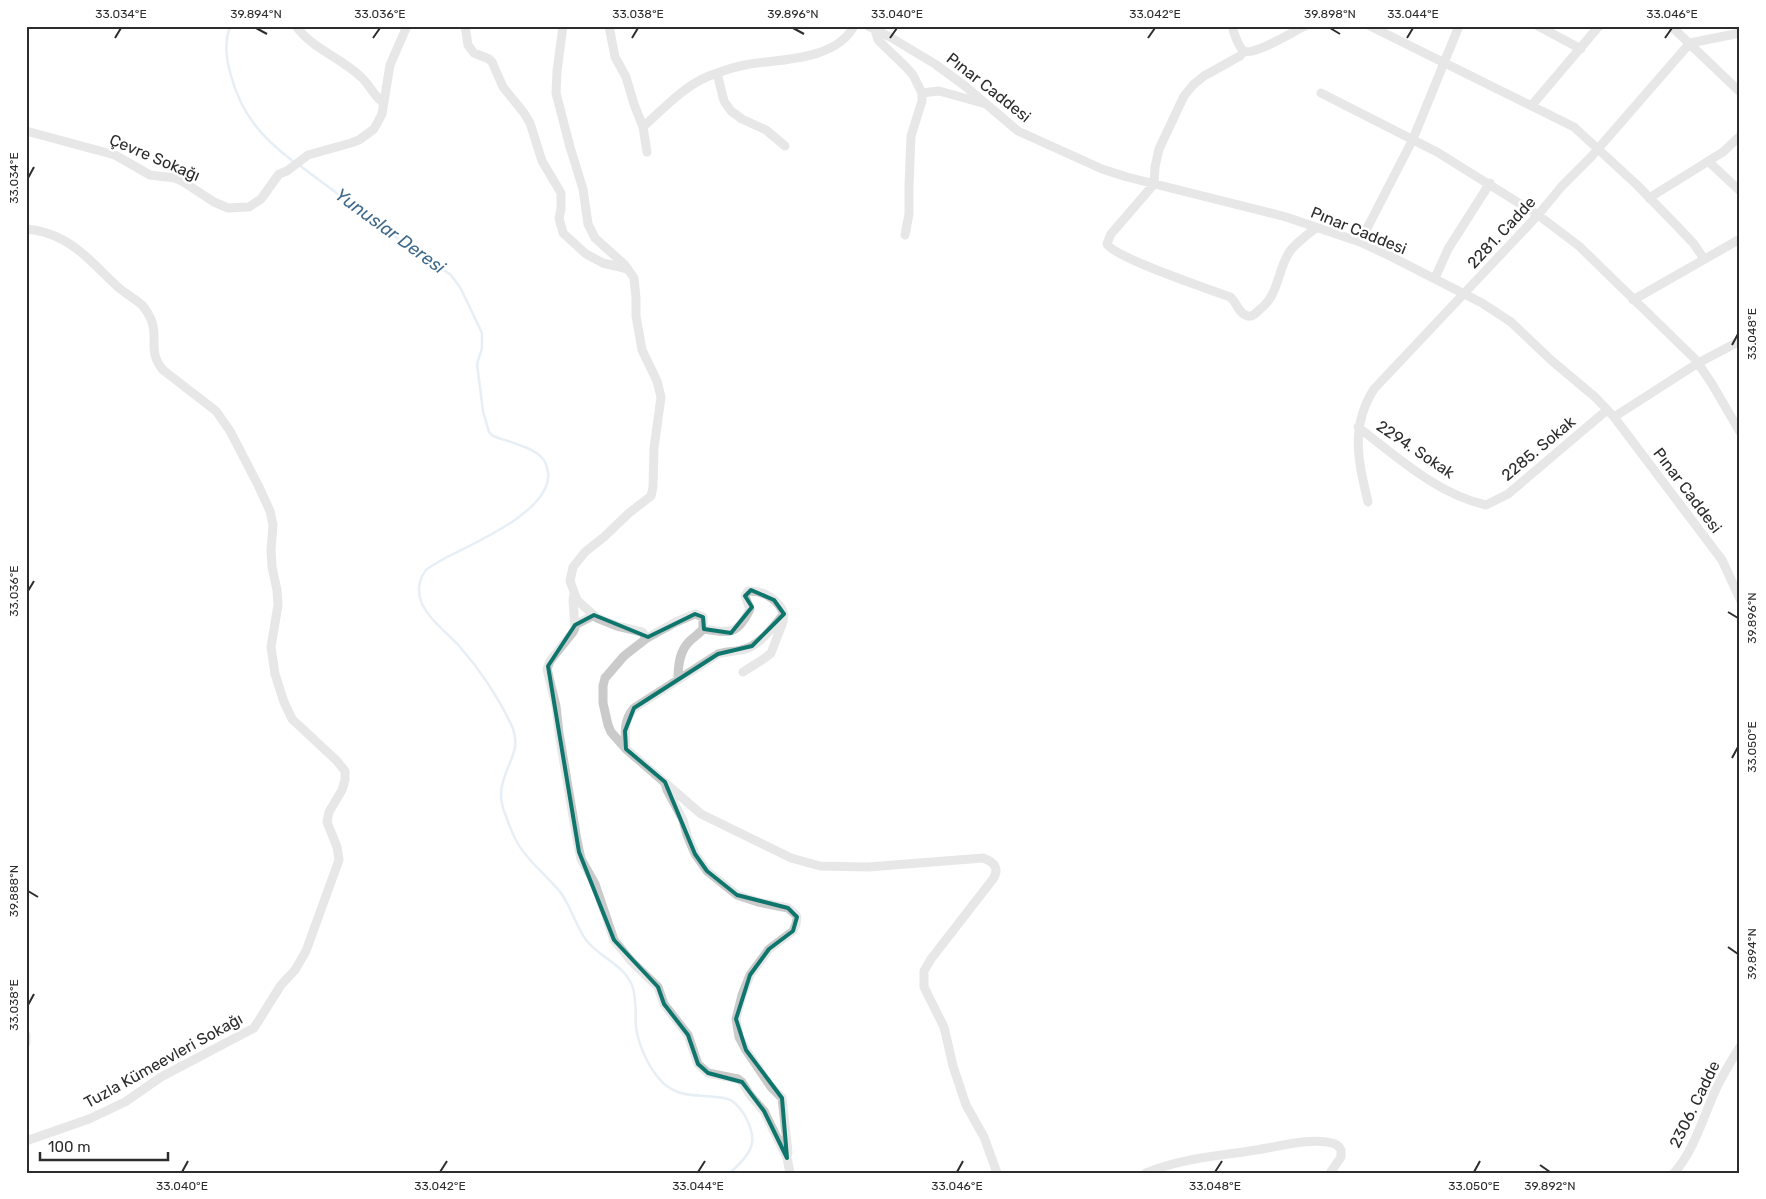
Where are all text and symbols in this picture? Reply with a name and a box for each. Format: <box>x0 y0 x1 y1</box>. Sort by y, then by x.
text: 33.034°E <box>95 7 147 21</box>
text: 39.894°N <box>230 7 282 21</box>
text: 33.036°E <box>354 7 406 21</box>
text: 33.038°E <box>612 7 664 21</box>
text: 39.896°N <box>767 7 819 21</box>
text: 33.040°E <box>871 7 923 21</box>
text: 33.042°E <box>1129 7 1181 21</box>
text: 39.898°N <box>1304 7 1356 21</box>
text: 33.044°E <box>1387 7 1439 21</box>
text: 33.046°E <box>1646 7 1698 21</box>
street label: Pınar Caddesi <box>943 49 1035 126</box>
street label: Çevre Sokağı <box>107 130 203 185</box>
text: 33.034°E <box>7 152 21 204</box>
water label: Yunuslar Deresi <box>331 184 450 279</box>
street label: 2281. Cadde <box>1463 192 1539 272</box>
street label: Pınar Caddesi <box>1308 203 1410 258</box>
text: 33.048°E <box>1745 308 1759 360</box>
street label: 2285. Sokak <box>1498 412 1580 485</box>
street label: 2294. Sokak <box>1373 416 1459 483</box>
street label: Pınar Caddesi <box>1649 444 1726 537</box>
text: 33.036°E <box>7 565 21 617</box>
text: 39.896°N <box>1745 592 1759 644</box>
text: 33.050°E <box>1745 721 1759 773</box>
text: 39.888°N <box>7 865 21 917</box>
text: 39.894°N <box>1745 928 1759 980</box>
text: 33.038°E <box>7 979 21 1031</box>
street label: Tuzla Kümeevleri Sokağı <box>81 1009 246 1112</box>
street label: 2306. Cadde <box>1665 1058 1724 1151</box>
scale bar <box>40 1129 168 1161</box>
text: 100 m <box>48 1138 90 1156</box>
text: 33.040°E <box>156 1179 208 1193</box>
text: 33.042°E <box>414 1179 466 1193</box>
text: 33.044°E <box>672 1179 724 1193</box>
text: 33.046°E <box>931 1179 983 1193</box>
text: 33.048°E <box>1189 1179 1241 1193</box>
text: 33.050°E <box>1448 1179 1500 1193</box>
text: 39.892°N <box>1524 1179 1576 1193</box>

